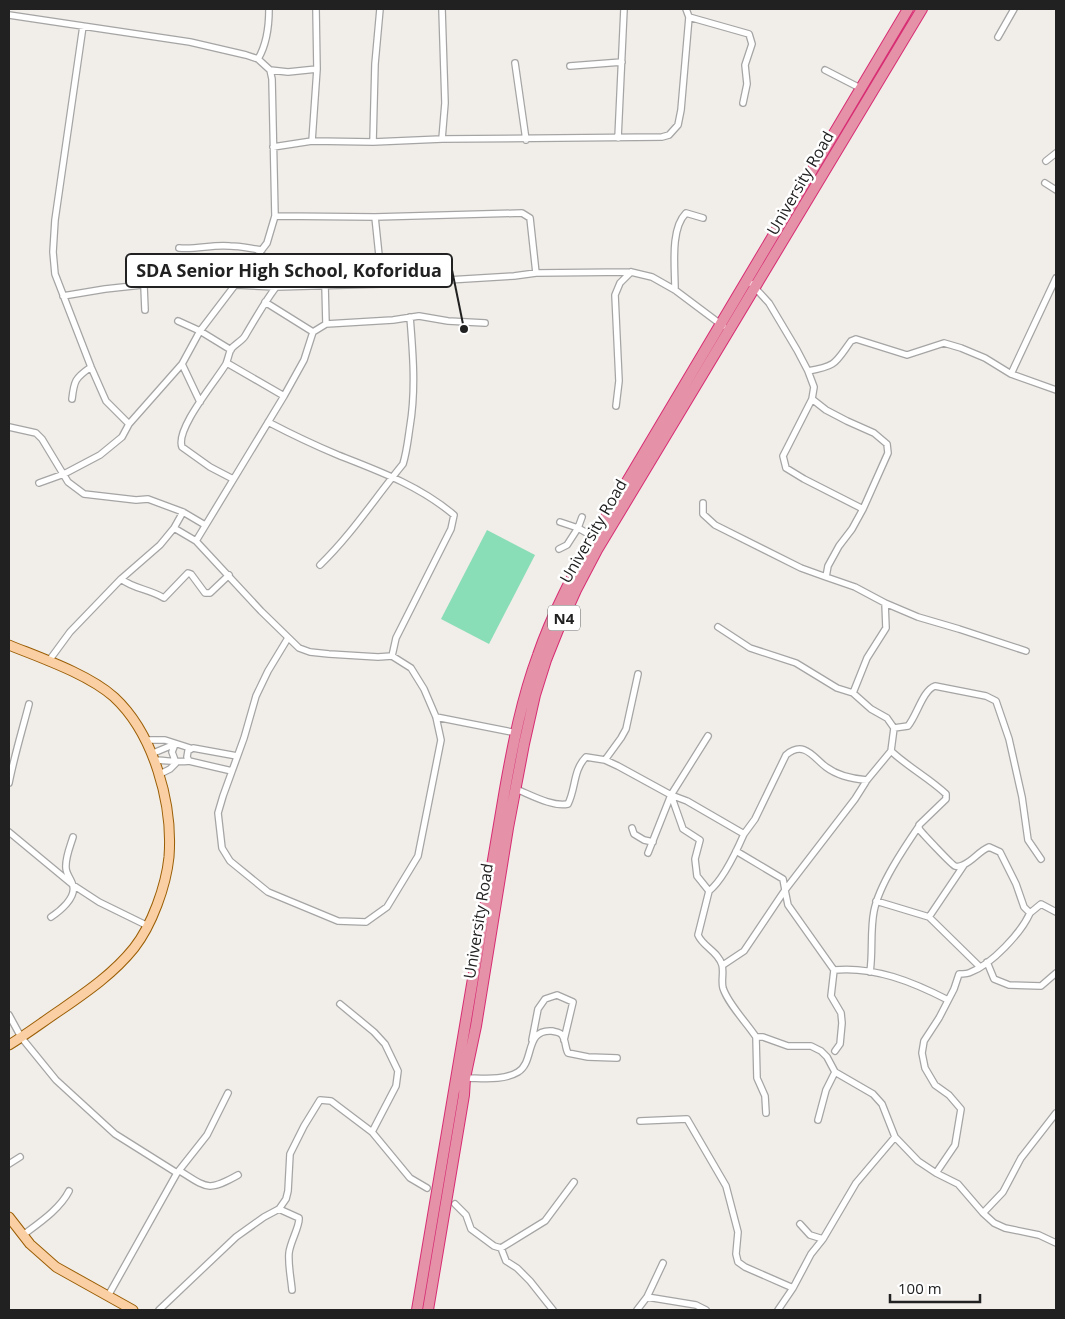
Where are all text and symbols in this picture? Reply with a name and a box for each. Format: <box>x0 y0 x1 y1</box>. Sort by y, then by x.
street label: University Road <box>761 127 839 239</box>
callout: SDA Senior High School, Koforidua <box>126 254 452 287</box>
text: SDA Senior High School, Koforidua <box>136 258 442 282</box>
street label: University Road <box>554 475 632 587</box>
road number: N4 <box>548 606 580 630</box>
street label: University Road <box>458 862 498 980</box>
scale bar <box>890 1272 980 1304</box>
text: 100 m <box>898 1278 942 1298</box>

